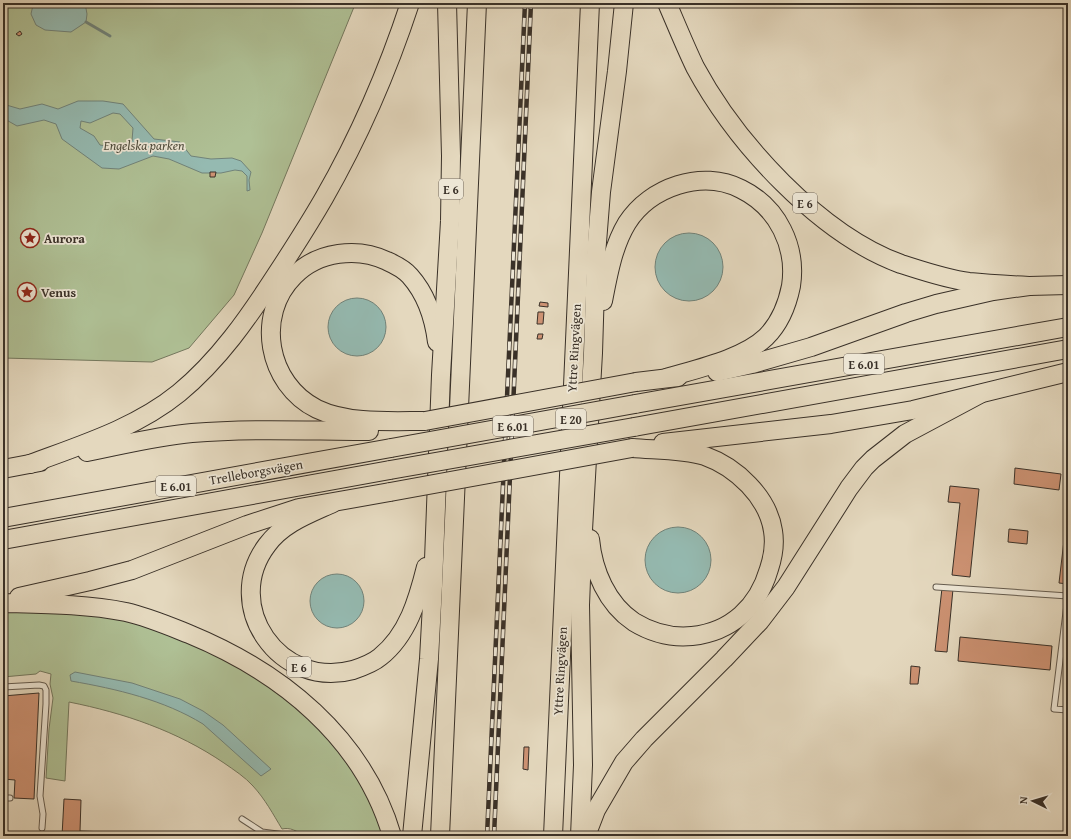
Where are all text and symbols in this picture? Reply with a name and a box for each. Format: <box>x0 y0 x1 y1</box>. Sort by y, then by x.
park label: Engelska parken <box>103 136 185 155</box>
road number: E 6 <box>439 179 463 199</box>
road number: E 6 <box>793 193 817 213</box>
place icon: Aurora <box>19 227 41 249</box>
place label: Aurora <box>44 229 85 248</box>
place icon: Venus <box>16 281 38 303</box>
place label: Venus <box>41 283 76 302</box>
street label: Yttre Ringvägen <box>562 303 586 393</box>
road number: E 6.01 <box>844 354 884 374</box>
road number: E 20 <box>556 409 586 429</box>
road number: E 6.01 <box>493 416 533 436</box>
street label: Trelleborgsvägen <box>208 454 305 490</box>
road number: E 6.01 <box>156 476 196 496</box>
street label: Yttre Ringvägen <box>548 626 572 716</box>
road number: E 6 <box>287 657 311 677</box>
north arrow <box>1013 781 1053 821</box>
text: N <box>1015 795 1031 804</box>

